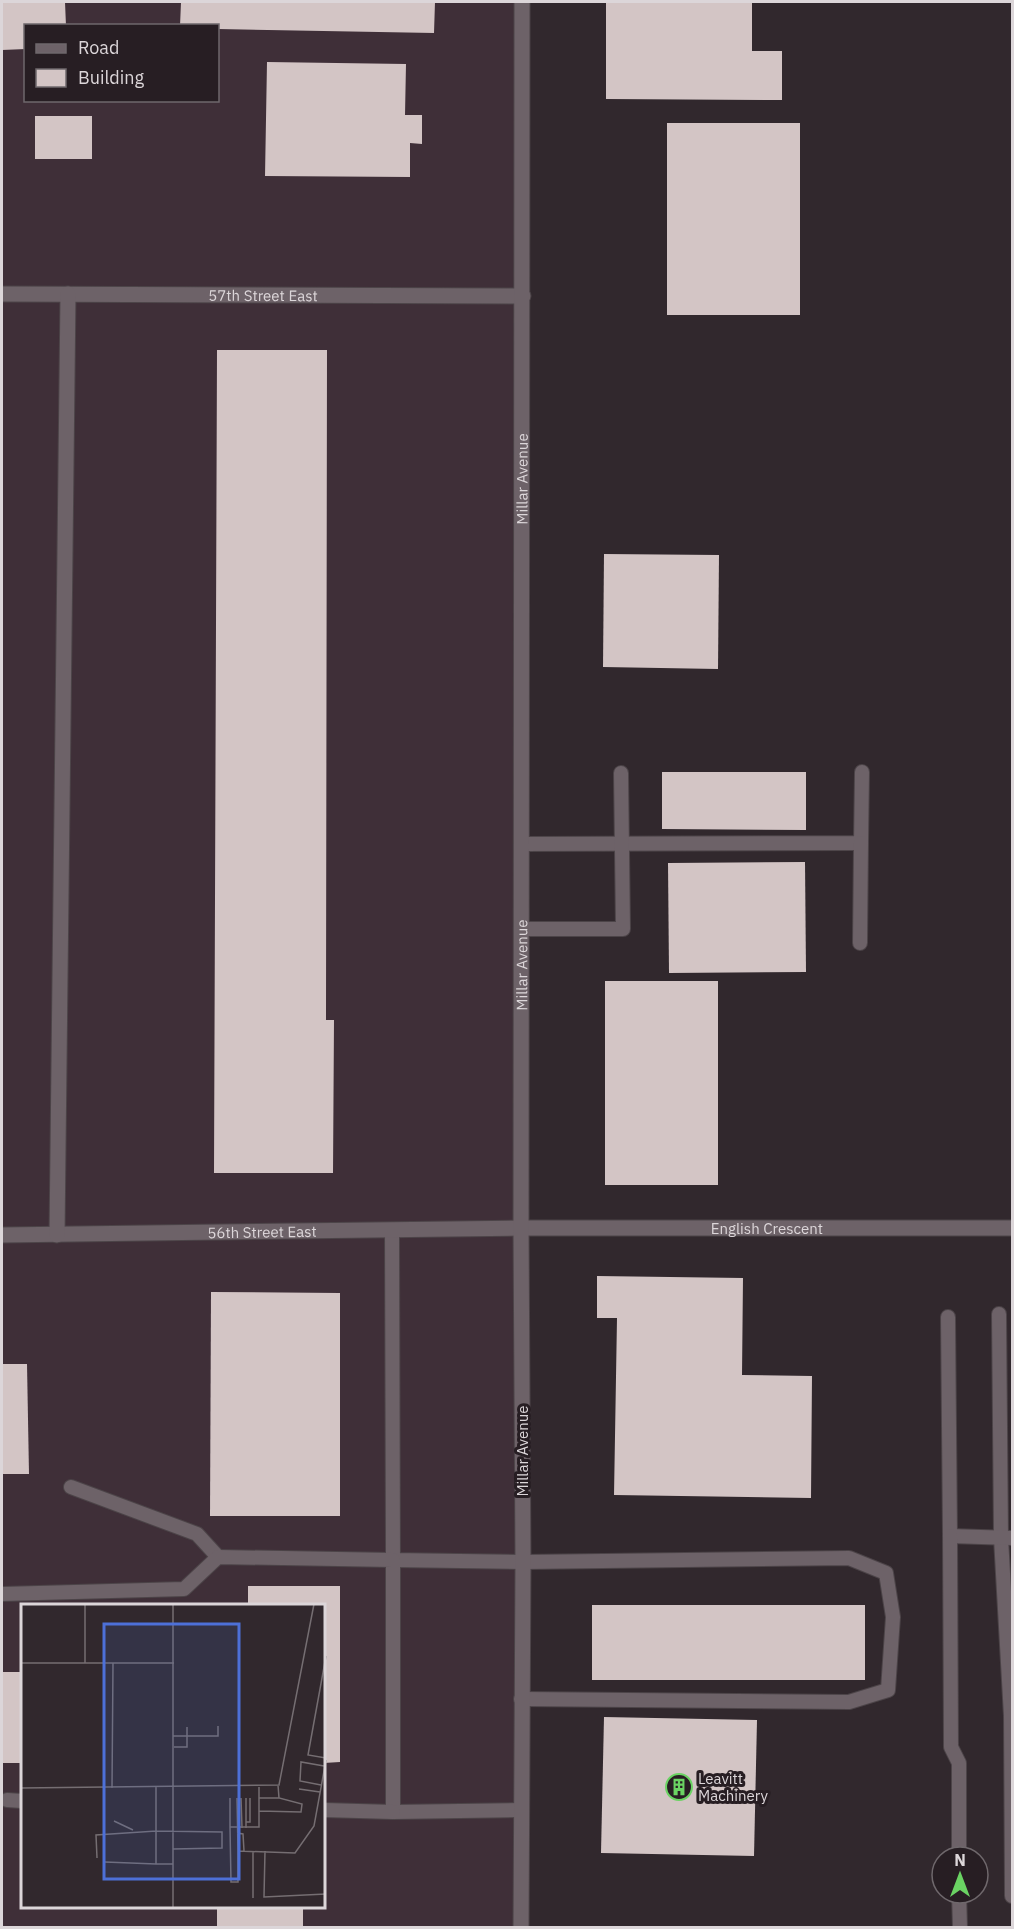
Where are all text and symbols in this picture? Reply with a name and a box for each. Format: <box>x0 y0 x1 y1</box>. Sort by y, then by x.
legend <box>24 24 219 102</box>
text: Road <box>78 36 119 59</box>
text: Building <box>78 66 145 89</box>
street label: 57th Street East <box>208 285 318 305</box>
street label: Millar Avenue <box>512 433 531 525</box>
street label: Millar Avenue <box>512 919 531 1011</box>
street label: English Crescent <box>711 1219 823 1238</box>
street label: 56th Street East <box>207 1221 317 1242</box>
street label: Millar Avenue <box>513 1405 532 1497</box>
inset map <box>21 1604 326 1908</box>
place label: Leavitt Machinery <box>698 1769 768 1805</box>
building icon: Leavitt Machinery <box>664 1772 694 1802</box>
north arrow <box>930 1845 990 1905</box>
text: N <box>954 1850 966 1870</box>

